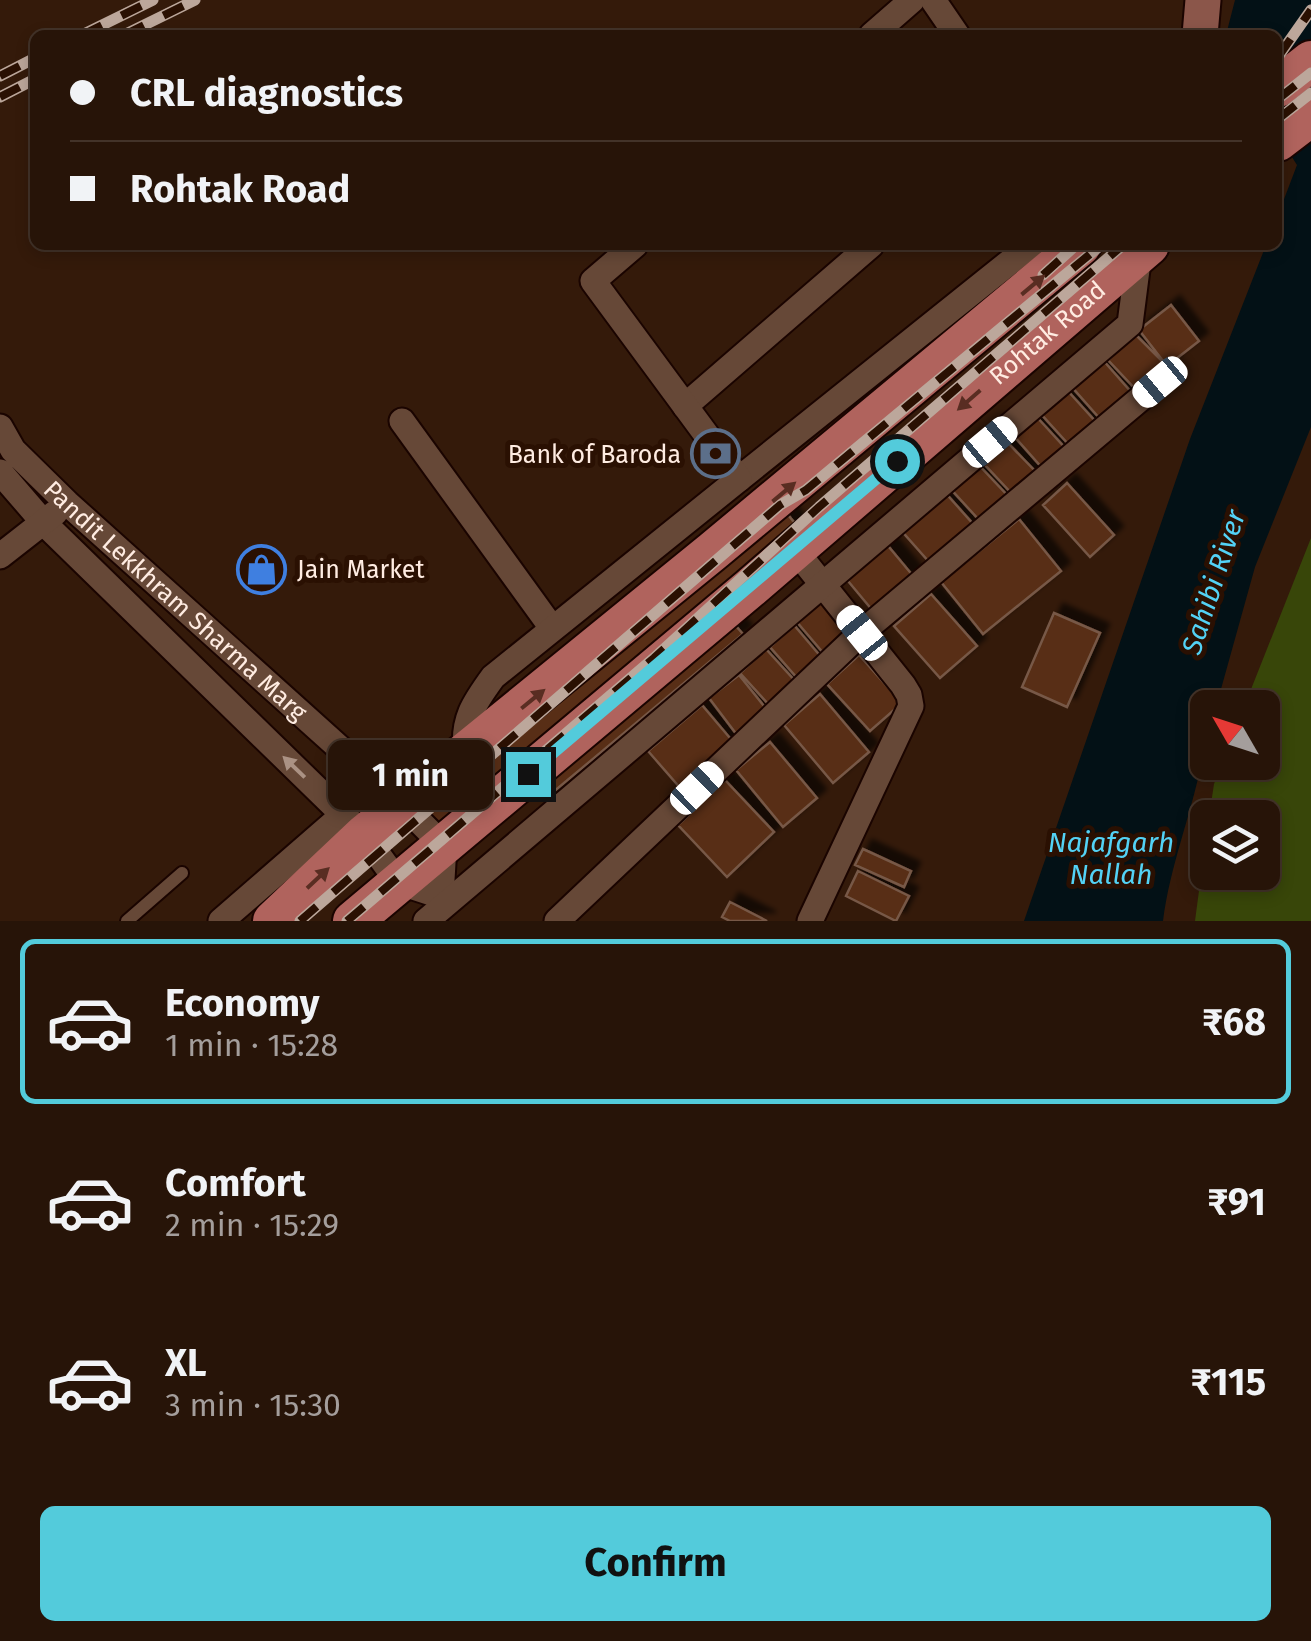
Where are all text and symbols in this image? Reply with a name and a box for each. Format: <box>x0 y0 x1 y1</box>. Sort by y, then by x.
text: CRL diagnostics <box>130 70 403 116</box>
text: Rohtak Road <box>130 166 350 212</box>
one-way arrow <box>1021 274 1046 296</box>
street label: Rohtak Road <box>984 275 1112 392</box>
car <box>1127 351 1193 413</box>
one-way arrow <box>957 388 982 410</box>
car <box>957 411 1023 473</box>
bank icon: Bank of Baroda <box>690 428 742 480</box>
route start <box>875 439 920 484</box>
place label: Bank of Baroda <box>508 440 681 470</box>
street label: Pandit Lekkhram Sharma Marg <box>37 475 313 727</box>
one-way arrow <box>771 482 796 504</box>
water label: Sahibi River <box>1174 505 1253 659</box>
shop icon: Jain Market <box>236 543 288 595</box>
place label: Jain Market <box>297 555 425 585</box>
car <box>831 600 893 666</box>
one-way arrow <box>520 689 545 710</box>
north arrow <box>1190 690 1280 780</box>
map controls <box>1190 690 1280 890</box>
callout: 1 min <box>328 739 493 809</box>
route end <box>506 752 551 797</box>
one-way arrow <box>283 756 307 779</box>
text: 1 min <box>372 756 449 794</box>
car <box>665 756 729 820</box>
button: layers <box>1190 800 1280 890</box>
water label: Najafgarh Nallah <box>1048 826 1174 891</box>
one-way arrow <box>306 867 330 890</box>
icon: car <box>45 977 135 1067</box>
text: Economy <box>165 980 320 1026</box>
text: ₹68 <box>1202 999 1266 1045</box>
text: 1 min · 15:28 <box>165 1026 338 1064</box>
icon: car <box>45 1157 135 1247</box>
text: Comfort <box>165 1160 306 1206</box>
text: ₹91 <box>1207 1179 1266 1225</box>
text: 2 min · 15:29 <box>165 1206 339 1244</box>
icon: car <box>45 1337 135 1427</box>
text: XL <box>165 1340 207 1386</box>
text: ₹115 <box>1190 1359 1266 1405</box>
text: 3 min · 15:30 <box>165 1386 341 1424</box>
button: Confirm <box>40 1506 1271 1621</box>

